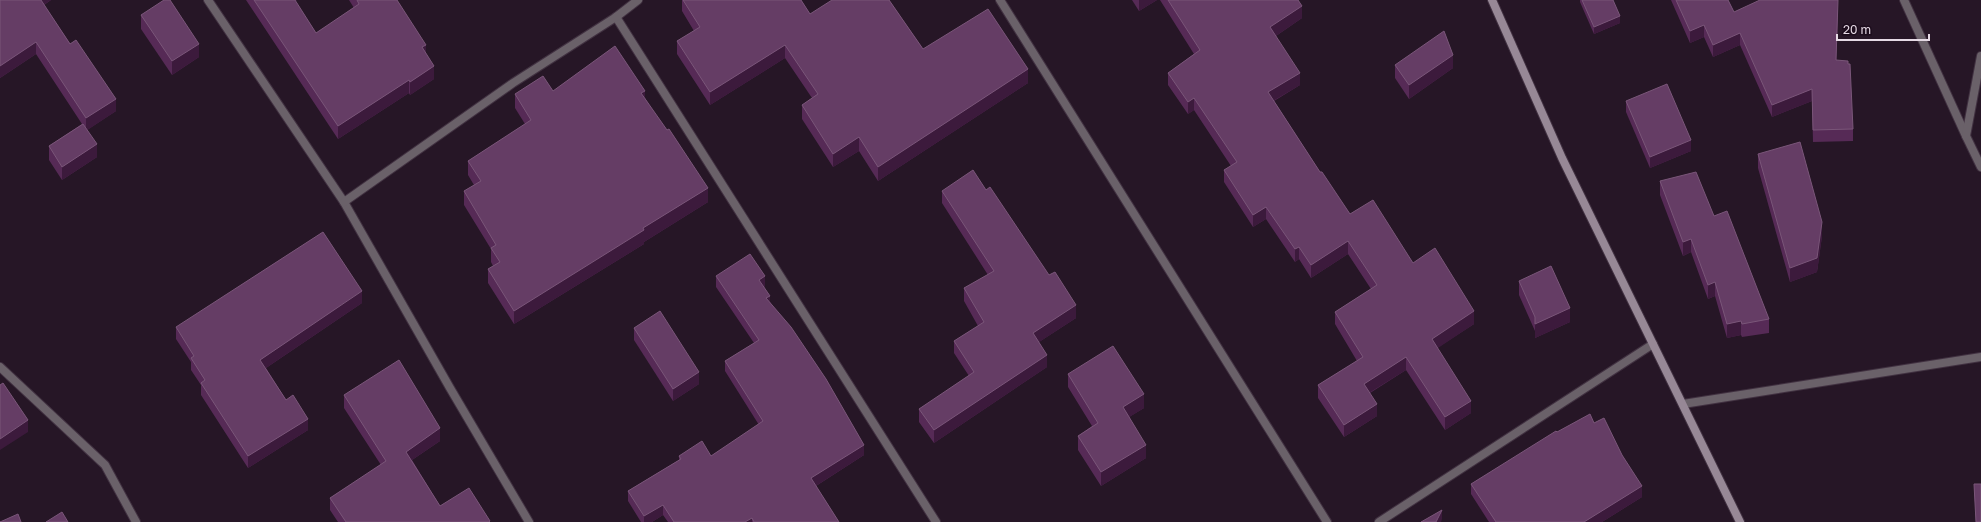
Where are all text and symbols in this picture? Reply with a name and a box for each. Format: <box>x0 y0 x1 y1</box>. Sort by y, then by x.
scale bar <box>1837 16 1929 42</box>
text: 20 m <box>1843 22 1871 37</box>

